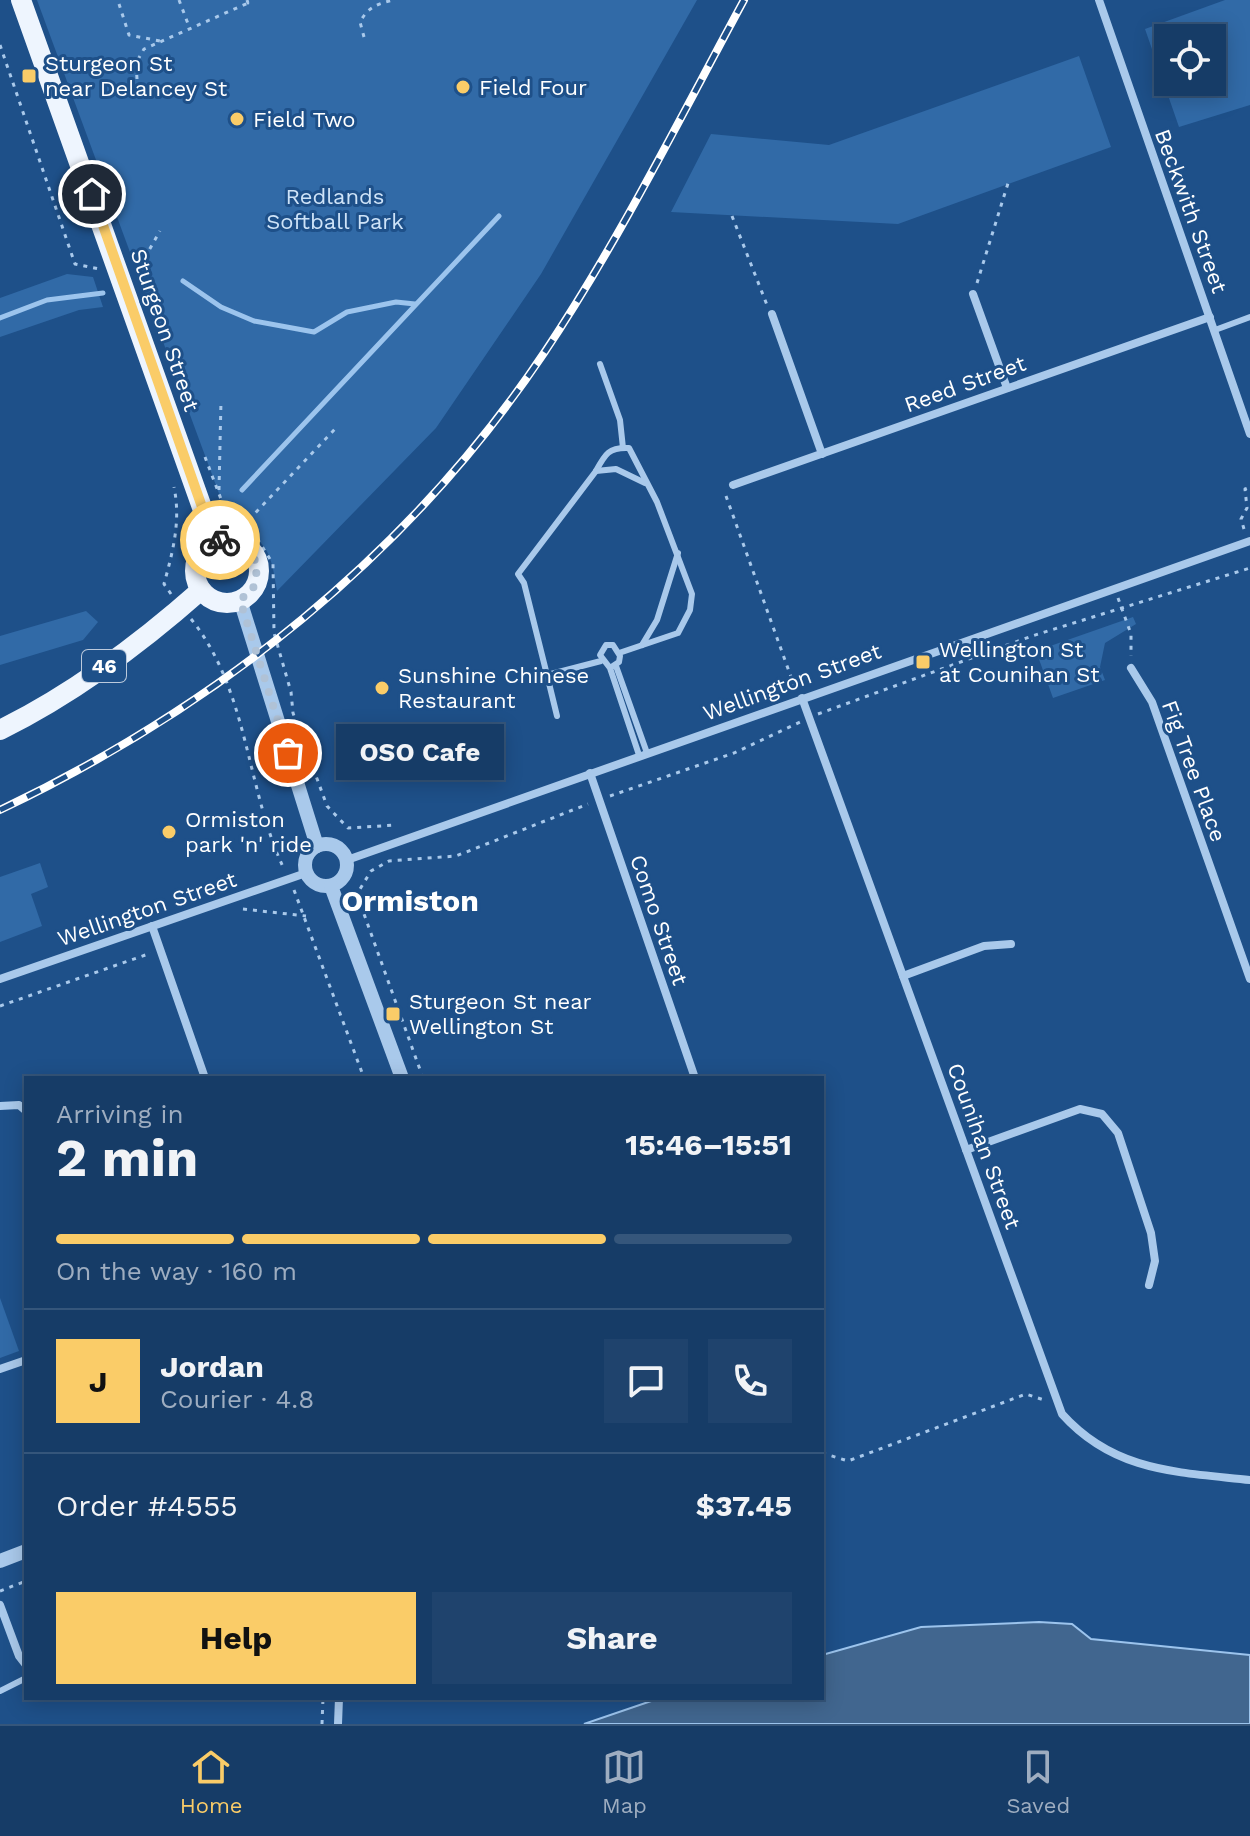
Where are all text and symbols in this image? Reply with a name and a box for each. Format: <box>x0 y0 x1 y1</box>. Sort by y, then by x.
map controls <box>1154 24 1226 96</box>
button: locate <box>1154 24 1226 96</box>
place label: Sturgeon St near Delancey St <box>45 51 227 101</box>
marker: Sturgeon St near Delancey St <box>20 67 38 85</box>
place label: Field Four <box>479 75 587 100</box>
marker: Field Four <box>454 78 472 96</box>
place label: Field Two <box>253 107 356 132</box>
marker: Field Two <box>228 110 246 128</box>
street label: Beckwith Street <box>1150 126 1232 296</box>
pin <box>58 160 126 228</box>
icon: home <box>70 172 114 216</box>
park label: Redlands Softball Park <box>266 184 404 234</box>
street label: Sturgeon Street <box>125 245 205 415</box>
street label: Reed Street <box>901 351 1029 417</box>
courier <box>180 500 260 580</box>
icon: bike <box>198 518 242 562</box>
place label: Wellington St at Counihan St <box>939 637 1100 687</box>
street label: Wellington Street <box>700 638 884 726</box>
road number: 46 <box>82 650 126 682</box>
marker: Wellington St at Counihan St <box>914 653 932 671</box>
place label: Sunshine Chinese Restaurant <box>398 663 589 713</box>
marker: Sunshine Chinese Restaurant <box>373 679 391 697</box>
street label: Fig Tree Place <box>1157 697 1231 845</box>
pin <box>254 719 322 787</box>
callout: OSO Cafe <box>336 725 504 781</box>
icon: bag <box>266 731 310 775</box>
text: OSO Cafe <box>360 737 480 767</box>
place label: Ormiston park 'n' ride <box>185 807 312 857</box>
marker: Ormiston park 'n' ride <box>160 823 178 841</box>
street label: Como Street <box>625 852 693 988</box>
street label: Wellington Street <box>54 867 240 951</box>
district label: Ormiston <box>341 883 479 918</box>
place label: Sturgeon St near Wellington St <box>409 989 592 1039</box>
marker: Sturgeon St near Wellington St <box>384 1005 402 1023</box>
street label: Counihan Street <box>942 1060 1026 1232</box>
text: Arriving in <box>56 1099 184 1129</box>
text: 15:46–15:51 <box>625 1127 792 1162</box>
text: 2 min <box>56 1128 198 1189</box>
text: On the way · 160 m <box>56 1256 297 1286</box>
button: chat <box>604 1339 688 1423</box>
button: phone <box>708 1339 792 1423</box>
text: Jordan <box>160 1349 264 1384</box>
text: J <box>89 1364 107 1399</box>
text: Courier · 4.8 <box>160 1384 314 1414</box>
text: Order #4555 <box>56 1488 238 1523</box>
text: $37.45 <box>696 1488 792 1523</box>
button: Help <box>56 1592 416 1684</box>
button: Share <box>432 1592 792 1684</box>
tab: Home <box>180 1745 243 1818</box>
tab: Map <box>602 1745 647 1818</box>
tab: Saved <box>1006 1745 1070 1818</box>

